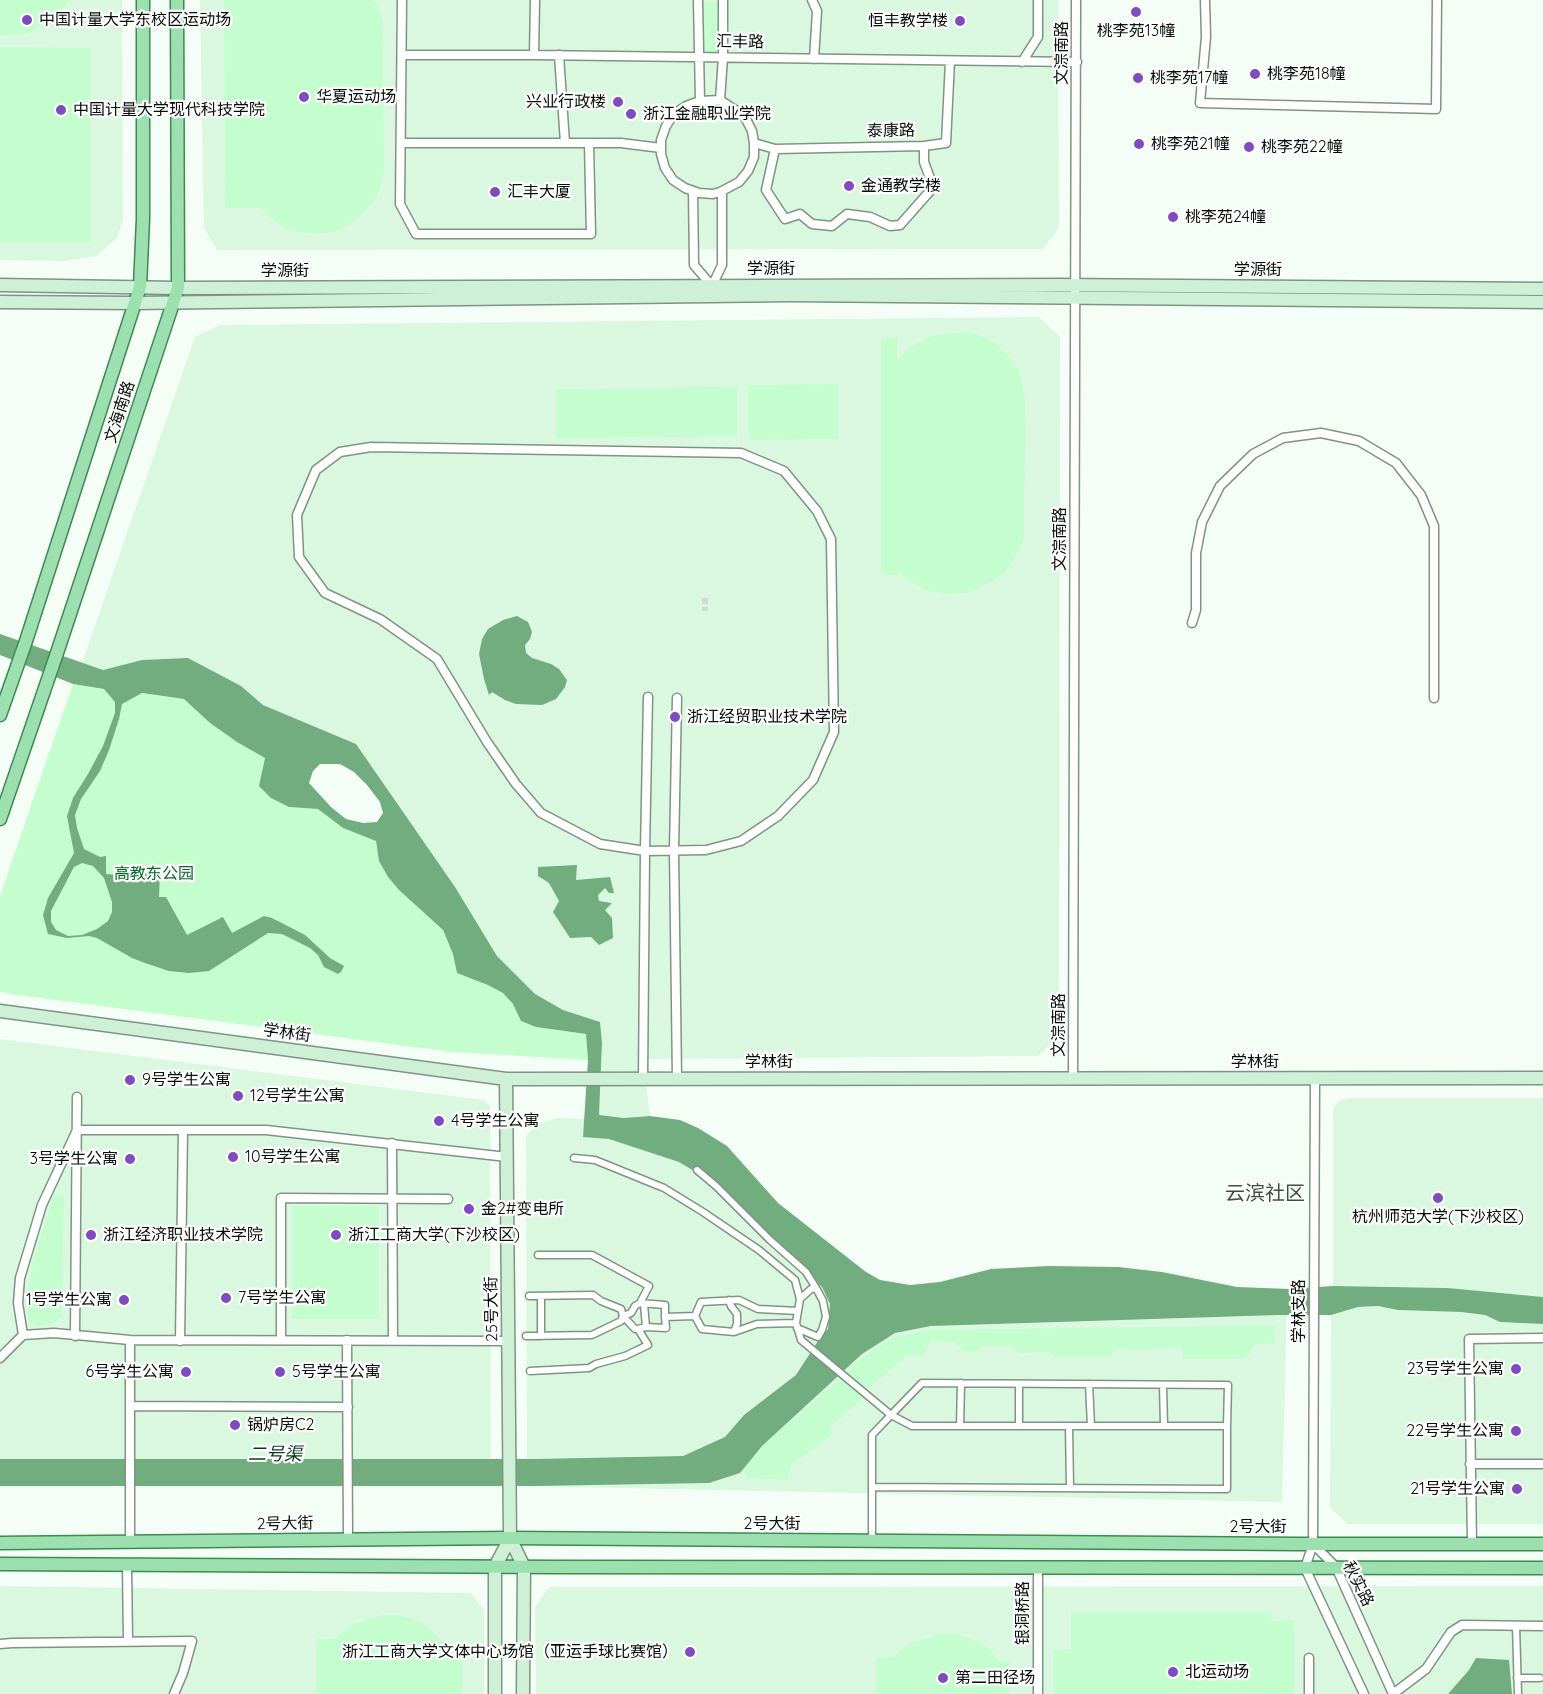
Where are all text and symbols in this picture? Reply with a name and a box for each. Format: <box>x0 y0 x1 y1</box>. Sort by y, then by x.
marker: 桃李苑13幢 <box>1129 5 1143 19</box>
place label: 中国计量大学东校区运动场 <box>39 10 231 30</box>
place label: 恒丰教学楼 <box>868 11 948 31</box>
marker: 中国计量大学东校区运动场 <box>20 13 34 27</box>
marker: 恒丰教学楼 <box>953 14 967 28</box>
street label: 文淙南路 <box>1052 21 1072 85</box>
place label: 桃李苑13幢 <box>1097 21 1175 41</box>
street label: 汇丰路 <box>716 32 764 52</box>
place label: 桃李苑18幢 <box>1267 64 1346 84</box>
marker: 桃李苑18幢 <box>1248 67 1262 81</box>
place label: 桃李苑17幢 <box>1150 68 1228 88</box>
marker: 桃李苑17幢 <box>1131 71 1145 85</box>
place label: 华夏运动场 <box>316 87 396 107</box>
marker: 华夏运动场 <box>297 90 311 104</box>
place label: 兴业行政楼 <box>526 92 606 112</box>
marker: 兴业行政楼 <box>611 95 625 109</box>
place label: 中国计量大学现代科技学院 <box>73 100 265 120</box>
marker: 中国计量大学现代科技学院 <box>54 103 68 117</box>
place label: 浙江金融职业学院 <box>643 104 771 124</box>
marker: 浙江金融职业学院 <box>624 107 638 121</box>
street label: 泰康路 <box>867 121 915 141</box>
place label: 桃李苑21幢 <box>1151 134 1230 154</box>
marker: 桃李苑21幢 <box>1132 137 1146 151</box>
place label: 桃李苑22幢 <box>1261 137 1343 157</box>
marker: 桃李苑22幢 <box>1242 140 1256 154</box>
place label: 金通教学楼 <box>861 176 941 196</box>
marker: 金通教学楼 <box>842 179 856 193</box>
place label: 汇丰大厦 <box>507 182 571 202</box>
marker: 汇丰大厦 <box>488 185 502 199</box>
place label: 桃李苑24幢 <box>1185 207 1266 227</box>
marker: 桃李苑24幢 <box>1166 210 1180 224</box>
street label: 学源街 <box>747 259 795 279</box>
street label: 学源街 <box>1234 260 1282 280</box>
street label: 学源街 <box>261 261 309 281</box>
street label: 文海南路 <box>101 379 139 445</box>
street label: 文淙南路 <box>1050 507 1070 571</box>
place label: 浙江经贸职业技术学院 <box>687 707 847 727</box>
marker: 浙江经贸职业技术学院 <box>668 710 682 724</box>
park label: 高教东公园 <box>114 864 194 884</box>
street label: 文淙南路 <box>1049 993 1069 1057</box>
street label: 学林街 <box>262 1020 312 1046</box>
street label: 学林街 <box>745 1052 793 1072</box>
street label: 学林街 <box>1231 1052 1279 1072</box>
place label: 9号学生公寓 <box>142 1070 231 1090</box>
marker: 9号学生公寓 <box>123 1073 137 1087</box>
place label: 12号学生公寓 <box>250 1086 345 1106</box>
marker: 12号学生公寓 <box>231 1089 245 1103</box>
place label: 4号学生公寓 <box>451 1111 539 1131</box>
marker: 4号学生公寓 <box>432 1114 446 1128</box>
place label: 10号学生公寓 <box>245 1147 340 1167</box>
place label: 3号学生公寓 <box>30 1149 118 1169</box>
marker: 10号学生公寓 <box>226 1150 240 1164</box>
marker: 3号学生公寓 <box>123 1152 137 1166</box>
district label: 云滨社区 <box>1225 1182 1305 1206</box>
marker: 杭州师范大学(下沙校区) <box>1431 1191 1445 1205</box>
place label: 金2#变电所 <box>481 1199 564 1219</box>
marker: 金2#变电所 <box>462 1202 476 1216</box>
place label: 杭州师范大学(下沙校区) <box>1352 1207 1524 1227</box>
place label: 浙江经济职业技术学院 <box>103 1225 263 1245</box>
place label: 浙江工商大学(下沙校区) <box>348 1225 520 1245</box>
marker: 浙江经济职业技术学院 <box>84 1228 98 1242</box>
marker: 浙江工商大学(下沙校区) <box>329 1228 343 1242</box>
street label: 25号大街 <box>482 1276 502 1342</box>
street label: 学林支路 <box>1289 1279 1309 1343</box>
place label: 7号学生公寓 <box>238 1288 326 1308</box>
place label: 1号学生公寓 <box>26 1290 112 1310</box>
marker: 7号学生公寓 <box>219 1291 233 1305</box>
marker: 1号学生公寓 <box>117 1293 131 1307</box>
place label: 23号学生公寓 <box>1407 1359 1504 1379</box>
place label: 6号学生公寓 <box>85 1362 174 1382</box>
place label: 5号学生公寓 <box>292 1362 381 1382</box>
marker: 23号学生公寓 <box>1509 1362 1523 1376</box>
marker: 6号学生公寓 <box>179 1365 193 1379</box>
marker: 5号学生公寓 <box>273 1365 287 1379</box>
place label: 锅炉房C2 <box>247 1415 314 1435</box>
marker: 锅炉房C2 <box>228 1418 242 1432</box>
place label: 22号学生公寓 <box>1406 1421 1504 1441</box>
marker: 22号学生公寓 <box>1509 1424 1523 1438</box>
water label: 二号渠 <box>248 1444 302 1466</box>
place label: 21号学生公寓 <box>1410 1479 1505 1499</box>
marker: 21号学生公寓 <box>1510 1482 1524 1496</box>
street label: 2号大街 <box>256 1514 314 1534</box>
street label: 2号大街 <box>744 1514 800 1534</box>
street label: 2号大街 <box>1230 1517 1286 1537</box>
street label: 秋实路 <box>1339 1558 1377 1610</box>
street label: 银洞桥路 <box>1013 1581 1033 1645</box>
place label: 浙江工商大学文体中心场馆（亚运手球比赛馆） <box>342 1642 678 1662</box>
marker: 浙江工商大学文体中心场馆（亚运手球比赛馆） <box>683 1645 697 1659</box>
place label: 北运动场 <box>1185 1662 1249 1682</box>
marker: 北运动场 <box>1166 1665 1180 1679</box>
place label: 第二田径场 <box>955 1668 1035 1688</box>
marker: 第二田径场 <box>936 1671 950 1685</box>

